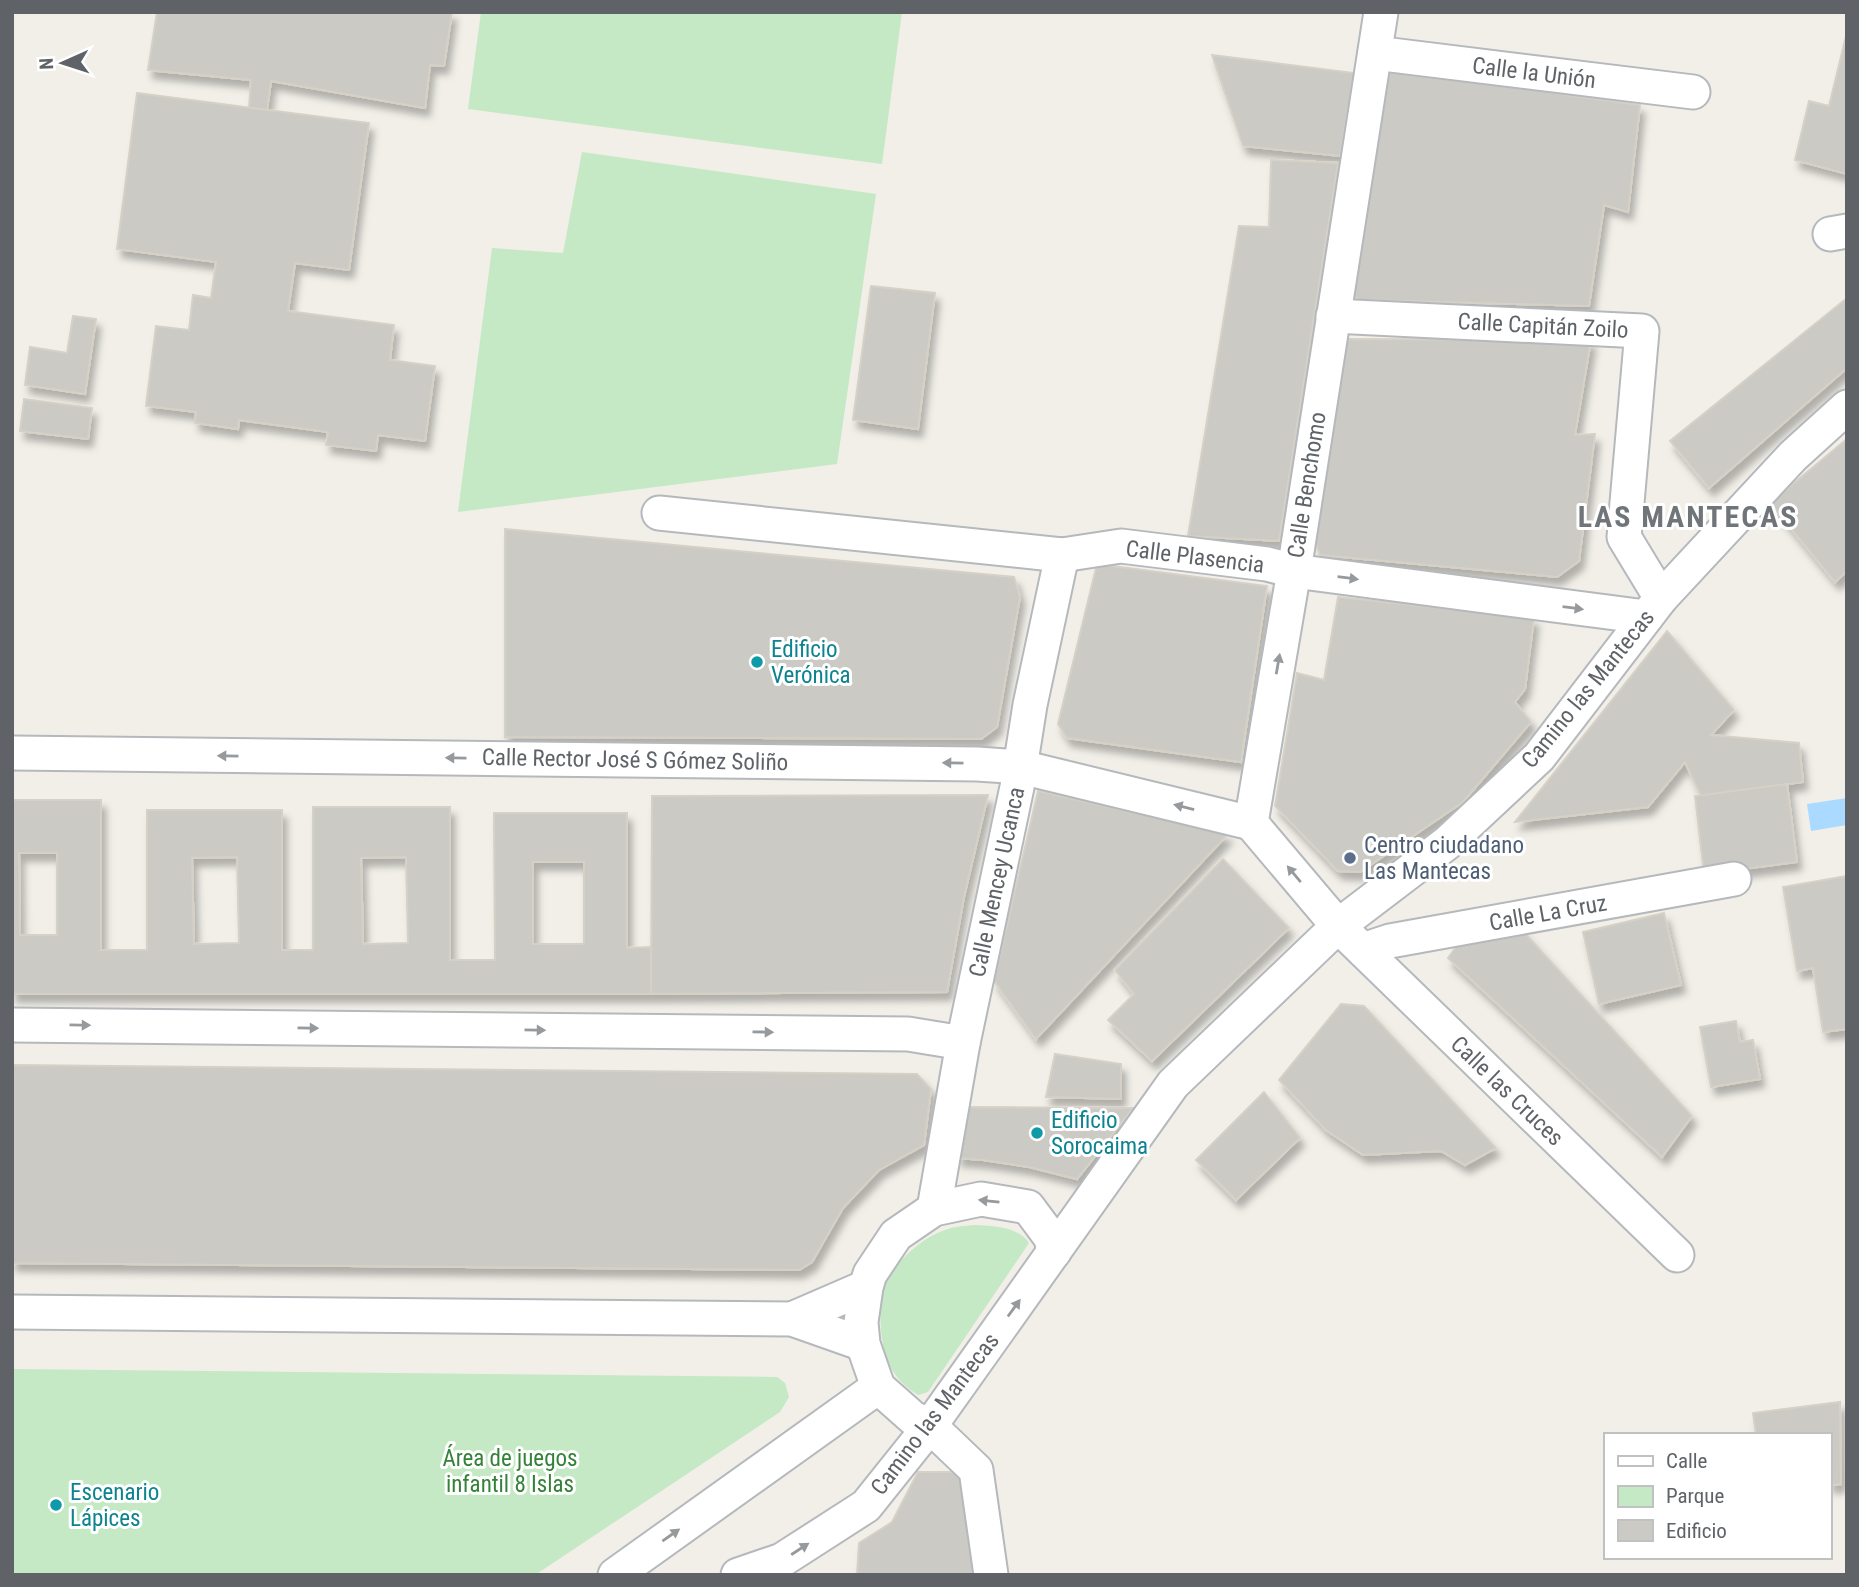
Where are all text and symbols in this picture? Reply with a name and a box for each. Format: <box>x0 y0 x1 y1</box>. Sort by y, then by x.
north arrow <box>28 28 98 98</box>
street label: Calle la Unión <box>1471 52 1597 94</box>
text: N <box>35 57 58 70</box>
street label: Calle Capitán Zoilo <box>1457 308 1629 344</box>
street label: Calle Benchomo <box>1282 410 1332 560</box>
district label: LAS MANTECAS <box>1578 499 1798 534</box>
street label: Calle Plasencia <box>1124 535 1266 579</box>
one-way arrow <box>1337 573 1359 584</box>
one-way arrow <box>1562 602 1584 613</box>
street label: Camino las Mantecas <box>1516 604 1660 774</box>
place label: Edificio Verónica <box>771 636 851 689</box>
one-way arrow <box>1273 653 1284 675</box>
marker: Edificio Verónica <box>749 654 765 670</box>
street label: Calle Rector José S Gómez Soliño <box>482 744 788 776</box>
one-way arrow <box>217 750 239 762</box>
one-way arrow <box>445 752 467 764</box>
one-way arrow <box>942 757 964 769</box>
street label: Calle Mencey Ucanca <box>964 785 1030 979</box>
one-way arrow <box>1173 801 1195 812</box>
place label: Centro ciudadano Las Mantecas <box>1364 832 1524 885</box>
marker: Centro ciudadano Las Mantecas <box>1342 850 1358 866</box>
one-way arrow <box>1286 865 1302 883</box>
street label: Calle La Cruz <box>1487 889 1609 937</box>
one-way arrow <box>70 1020 92 1031</box>
one-way arrow <box>297 1022 319 1034</box>
one-way arrow <box>525 1024 547 1036</box>
one-way arrow <box>752 1027 774 1038</box>
street label: Calle las Cruces <box>1445 1031 1569 1151</box>
place label: Edificio Sorocaima <box>1051 1107 1148 1160</box>
marker: Edificio Sorocaima <box>1029 1125 1045 1141</box>
one-way arrow <box>978 1195 1000 1206</box>
one-way arrow <box>1007 1299 1021 1317</box>
street label: Camino las Mantecas <box>865 1328 1005 1500</box>
legend <box>1604 1433 1831 1559</box>
park label: Área de juegos infantil 8 Islas <box>442 1444 578 1498</box>
text: Calle <box>1666 1449 1708 1473</box>
place label: Escenario Lápices <box>70 1479 159 1532</box>
text: Parque <box>1666 1484 1724 1508</box>
marker: Escenario Lápices <box>48 1497 64 1513</box>
text: Edificio <box>1666 1519 1727 1543</box>
one-way arrow <box>662 1528 680 1542</box>
one-way arrow <box>790 1542 810 1555</box>

